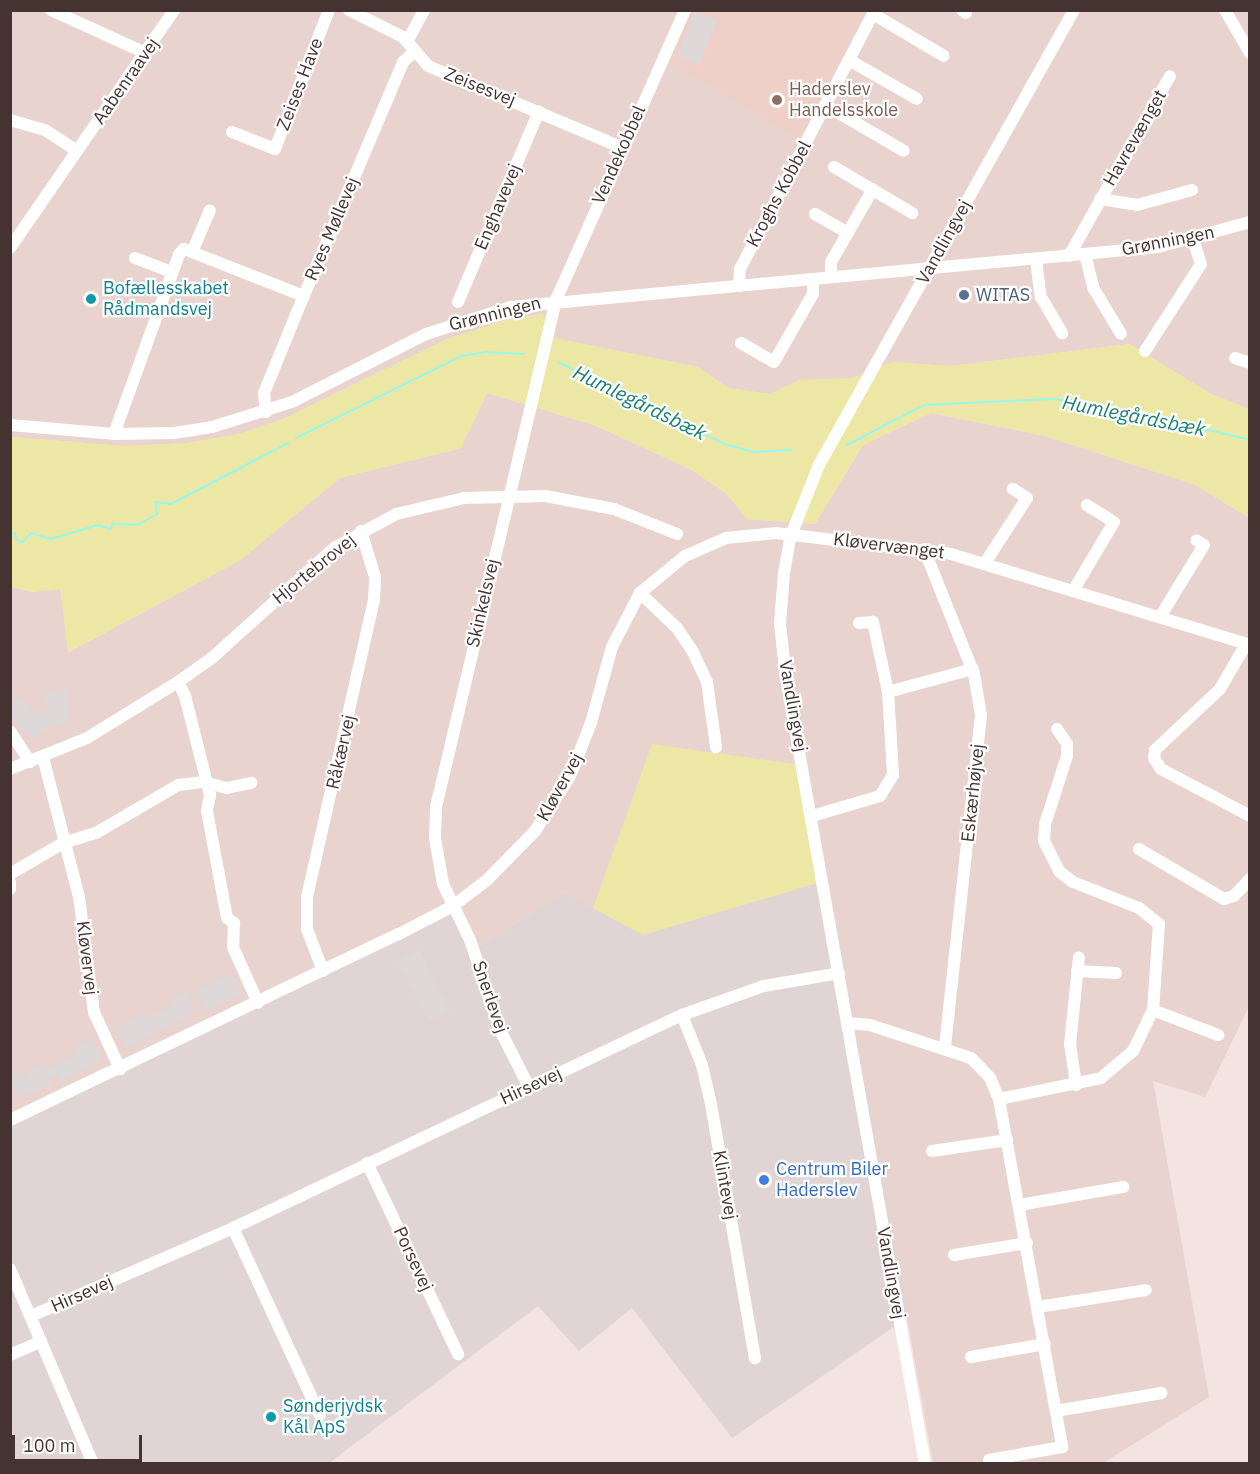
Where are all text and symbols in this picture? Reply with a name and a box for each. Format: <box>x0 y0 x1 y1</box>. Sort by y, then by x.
street label: Aabenraavej <box>88 34 164 128</box>
street label: Zeises Have <box>273 35 327 133</box>
street label: Zeisesvej <box>441 63 519 111</box>
place label: Haderslev Handelsskole <box>789 79 898 122</box>
street label: Havrevænget <box>1099 86 1171 190</box>
marker: Haderslev Handelsskole <box>770 93 784 107</box>
street label: Vendekobbel <box>588 102 650 208</box>
street label: Kroghs Kobbel <box>742 137 816 251</box>
street label: Enghavevej <box>470 161 526 253</box>
street label: Ryes Møllevej <box>300 174 364 284</box>
street label: Vandlingvej <box>912 196 976 288</box>
street label: Grønningen <box>1120 221 1216 261</box>
place label: Bofællesskabet Rådmandsvej <box>103 278 229 320</box>
place label: WITAS <box>976 284 1030 306</box>
marker: WITAS <box>957 288 971 302</box>
marker: Bofællesskabet Rådmandsvej <box>84 292 98 306</box>
street label: Grønningen <box>447 292 543 336</box>
water label: Humlegårdsbæk <box>569 359 711 445</box>
water label: Humlegårdsbæk <box>1060 389 1208 441</box>
street label: Kløvervænget <box>832 528 946 564</box>
street label: Hjortebrovej <box>268 529 360 609</box>
street label: Skinkelsvej <box>462 557 504 649</box>
street label: Vandlingvej <box>774 658 812 754</box>
street label: Råkærvej <box>322 713 360 791</box>
street label: Eskærhøjvej <box>957 743 989 843</box>
street label: Kløvervej <box>532 749 588 825</box>
street label: Kløvervej <box>72 920 102 996</box>
street label: Snerlevej <box>468 958 512 1036</box>
street label: Hirsevej <box>497 1062 565 1110</box>
street label: Klintevej <box>708 1149 742 1221</box>
place label: Centrum Biler Haderslev <box>776 1159 888 1202</box>
marker: Centrum Biler Haderslev <box>757 1173 771 1187</box>
street label: Porsevej <box>389 1223 437 1295</box>
street label: Vandlingvej <box>872 1225 910 1321</box>
street label: Hirsevej <box>48 1271 116 1317</box>
place label: Sønderjydsk Kål ApS <box>283 1396 383 1438</box>
marker: Sønderjydsk Kål ApS <box>264 1410 278 1424</box>
scale bar <box>15 1423 146 1461</box>
text: 100 m <box>23 1434 75 1457</box>

